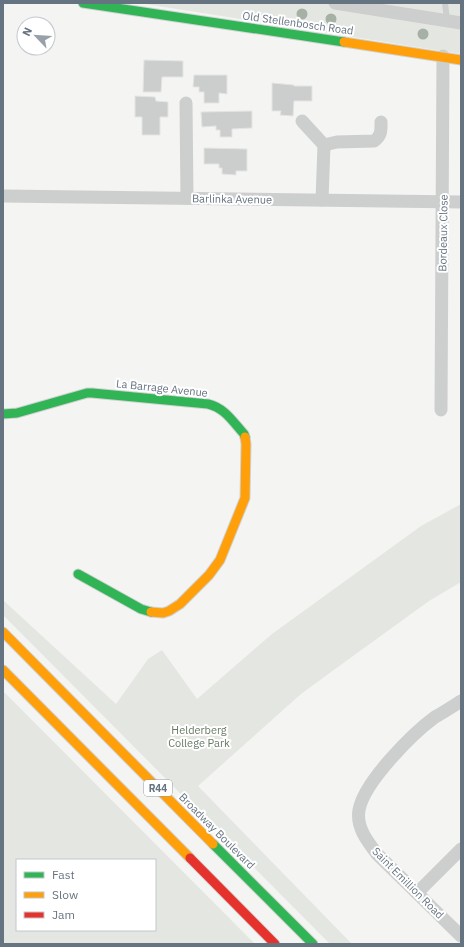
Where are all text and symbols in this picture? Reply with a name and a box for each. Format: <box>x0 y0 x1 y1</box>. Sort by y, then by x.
street label: Old Stellenbosch Road <box>242 8 354 38</box>
north arrow <box>16 16 56 56</box>
text: N <box>19 25 35 38</box>
street label: Barlinka Avenue <box>192 191 272 207</box>
street label: Bordeaux Close <box>435 194 451 272</box>
street label: La Barrage Avenue <box>115 376 209 400</box>
park label: Helderberg College Park <box>168 723 230 750</box>
road number: R44 <box>144 780 172 796</box>
street label: Broadway Boulevard <box>176 790 258 872</box>
street label: Saint Emillion Road <box>369 844 447 922</box>
legend <box>16 859 156 931</box>
text: Fast <box>52 867 75 882</box>
text: Slow <box>52 887 78 902</box>
text: Jam <box>52 907 75 922</box>

